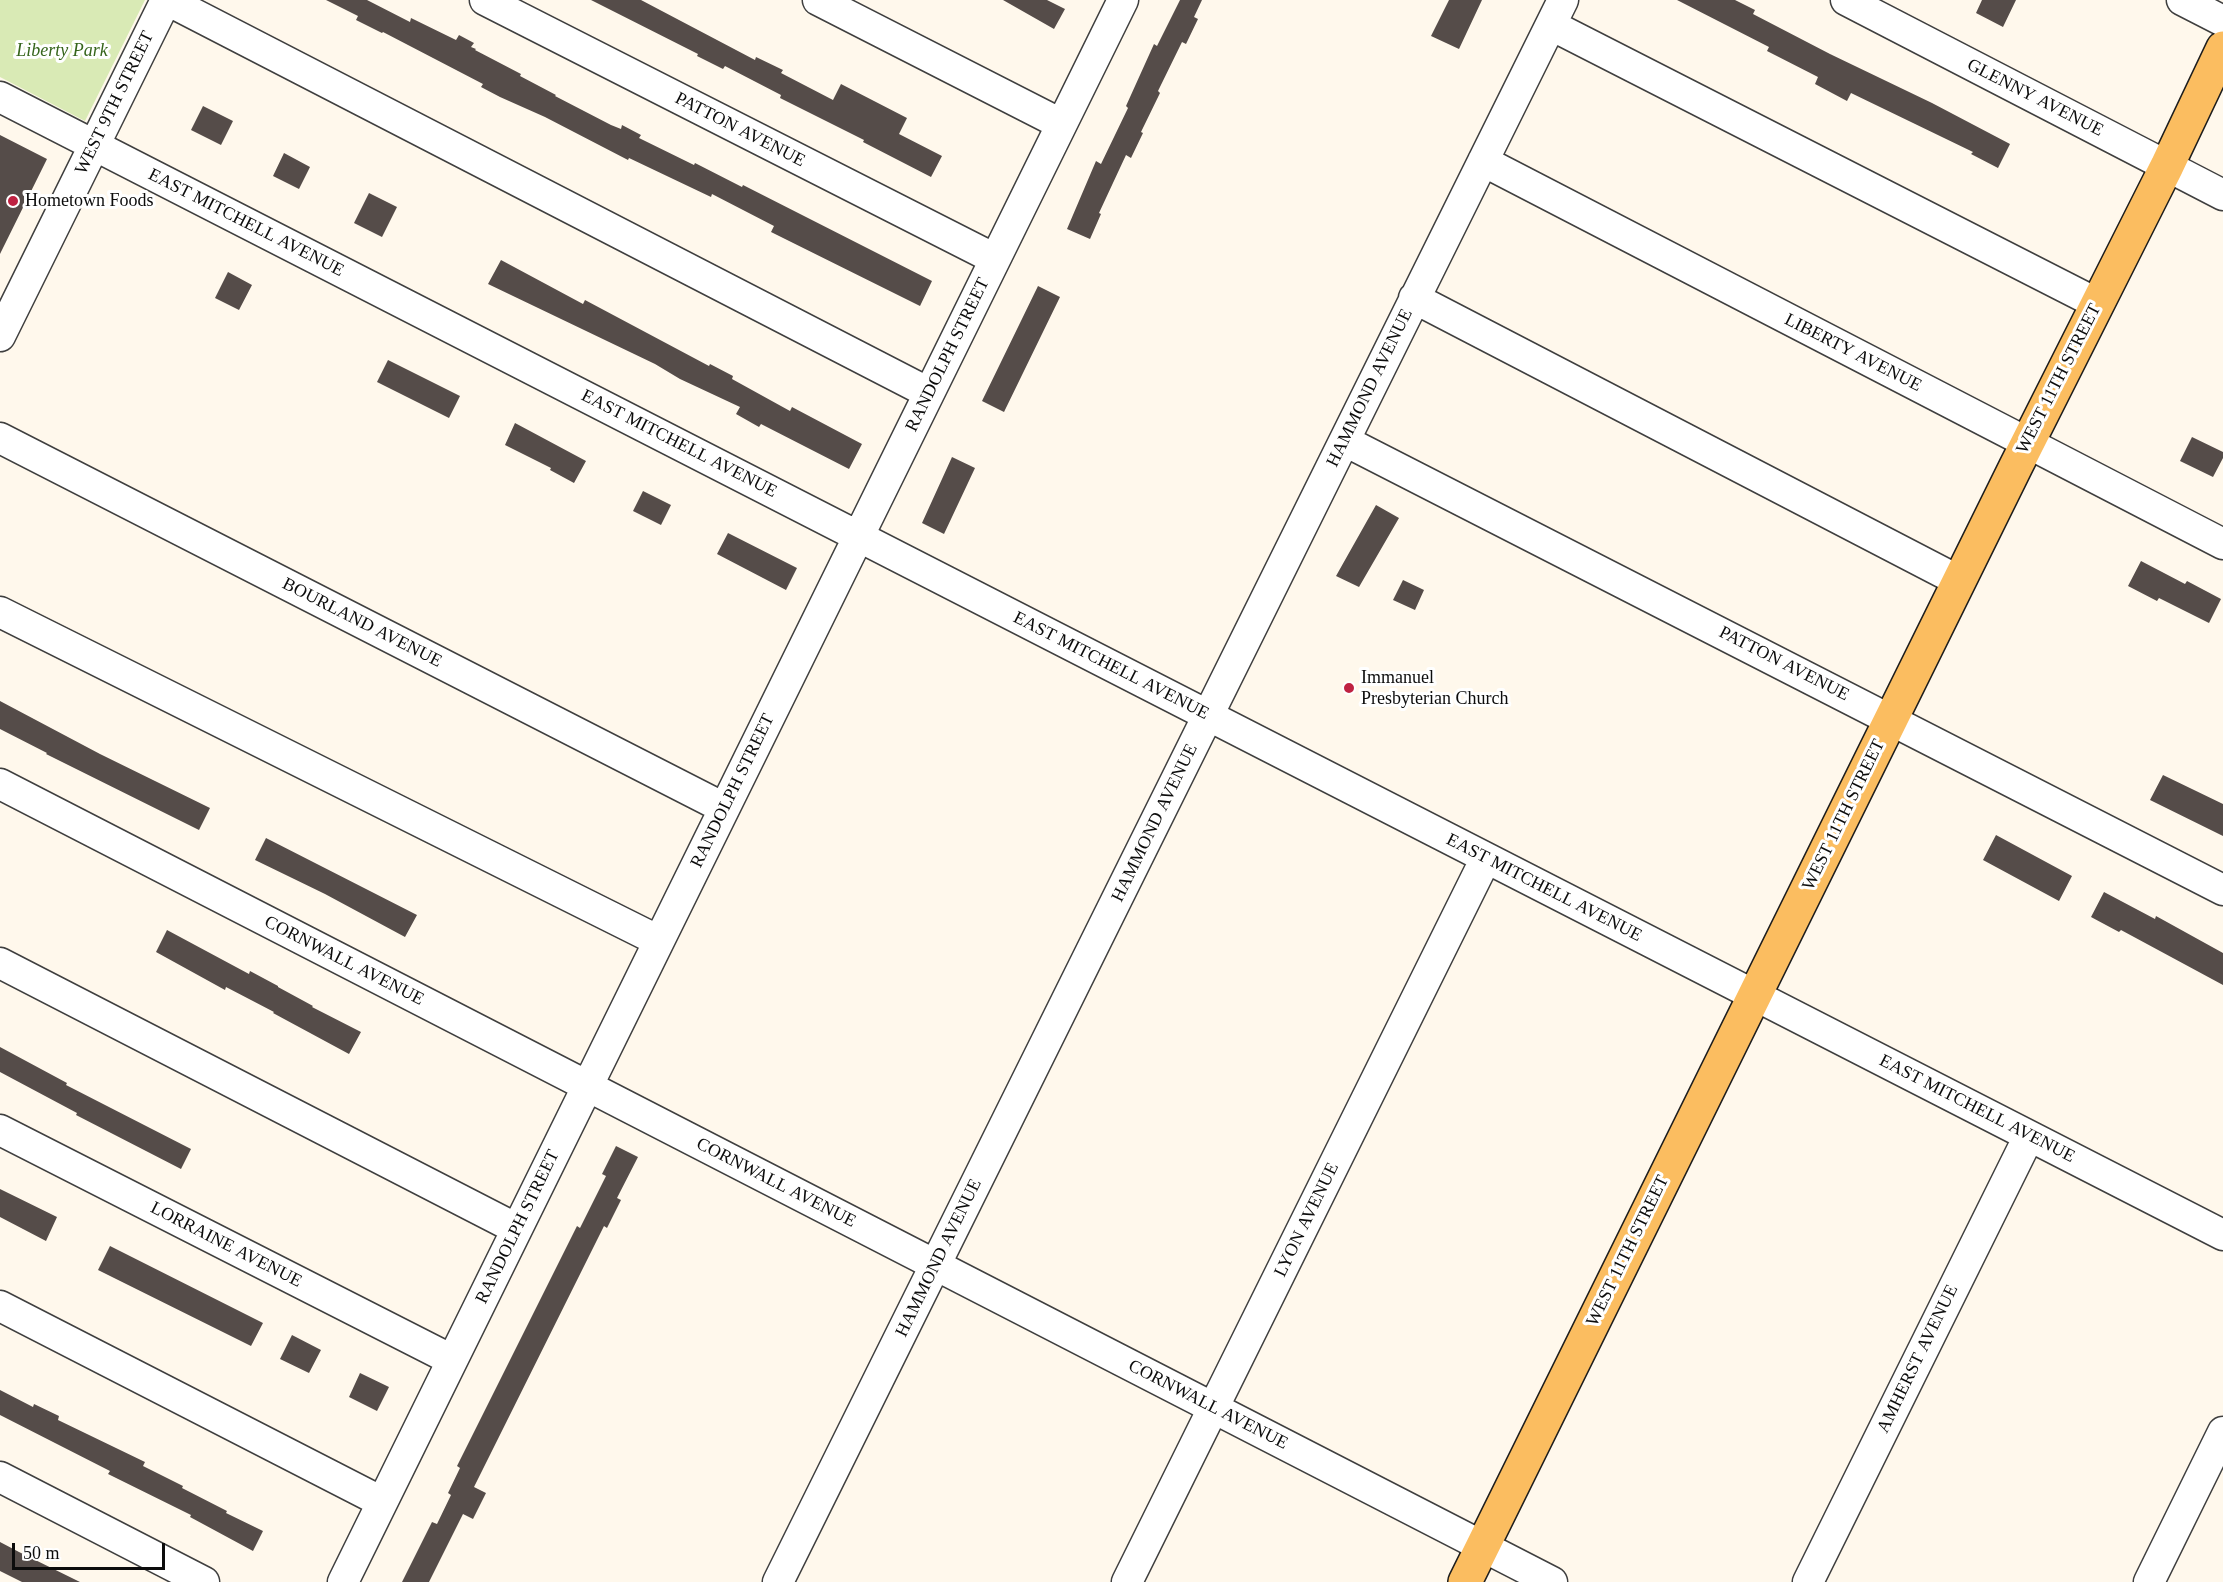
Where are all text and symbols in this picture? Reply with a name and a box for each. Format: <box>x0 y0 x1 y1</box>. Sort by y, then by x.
street label: WEST 9TH STREET <box>71 28 159 178</box>
park label: Liberty Park <box>16 40 108 62</box>
street label: GLENNY AVENUE <box>1963 54 2107 142</box>
street label: PATTON AVENUE <box>671 88 809 172</box>
street label: EAST MITCHELL AVENUE <box>145 164 347 282</box>
place label: Hometown Foods <box>25 190 154 212</box>
marker: Hometown Foods <box>6 194 20 208</box>
street label: RANDOLPH STREET <box>901 275 995 435</box>
street label: WEST 11TH STREET <box>2012 300 2106 458</box>
street label: HAMMOND AVENUE <box>1322 305 1418 471</box>
street label: LIBERTY AVENUE <box>1781 309 1925 397</box>
street label: EAST MITCHELL AVENUE <box>578 385 780 503</box>
street label: BOURLAND AVENUE <box>279 573 445 673</box>
street label: EAST MITCHELL AVENUE <box>1010 607 1212 725</box>
street label: PATTON AVENUE <box>1715 622 1853 706</box>
place label: Immanuel Presbyterian Church <box>1361 667 1508 710</box>
marker: Immanuel Presbyterian Church <box>1342 681 1356 695</box>
street label: RANDOLPH STREET <box>686 711 780 871</box>
street label: WEST 11TH STREET <box>1798 736 1890 894</box>
street label: HAMMOND AVENUE <box>1107 740 1203 906</box>
street label: EAST MITCHELL AVENUE <box>1443 829 1645 947</box>
street label: CORNWALL AVENUE <box>261 911 427 1011</box>
street label: EAST MITCHELL AVENUE <box>1876 1050 2078 1168</box>
street label: CORNWALL AVENUE <box>693 1133 859 1233</box>
street label: RANDOLPH STREET <box>471 1147 565 1307</box>
street label: LYON AVENUE <box>1270 1159 1344 1281</box>
street label: WEST 11TH STREET <box>1582 1172 1674 1330</box>
street label: HAMMOND AVENUE <box>891 1175 987 1341</box>
street label: LORRAINE AVENUE <box>147 1197 305 1293</box>
street label: AMHERST AVENUE <box>1873 1281 1963 1437</box>
street label: CORNWALL AVENUE <box>1125 1355 1291 1455</box>
scale bar <box>15 1531 168 1569</box>
text: 50 m <box>23 1543 60 1563</box>

